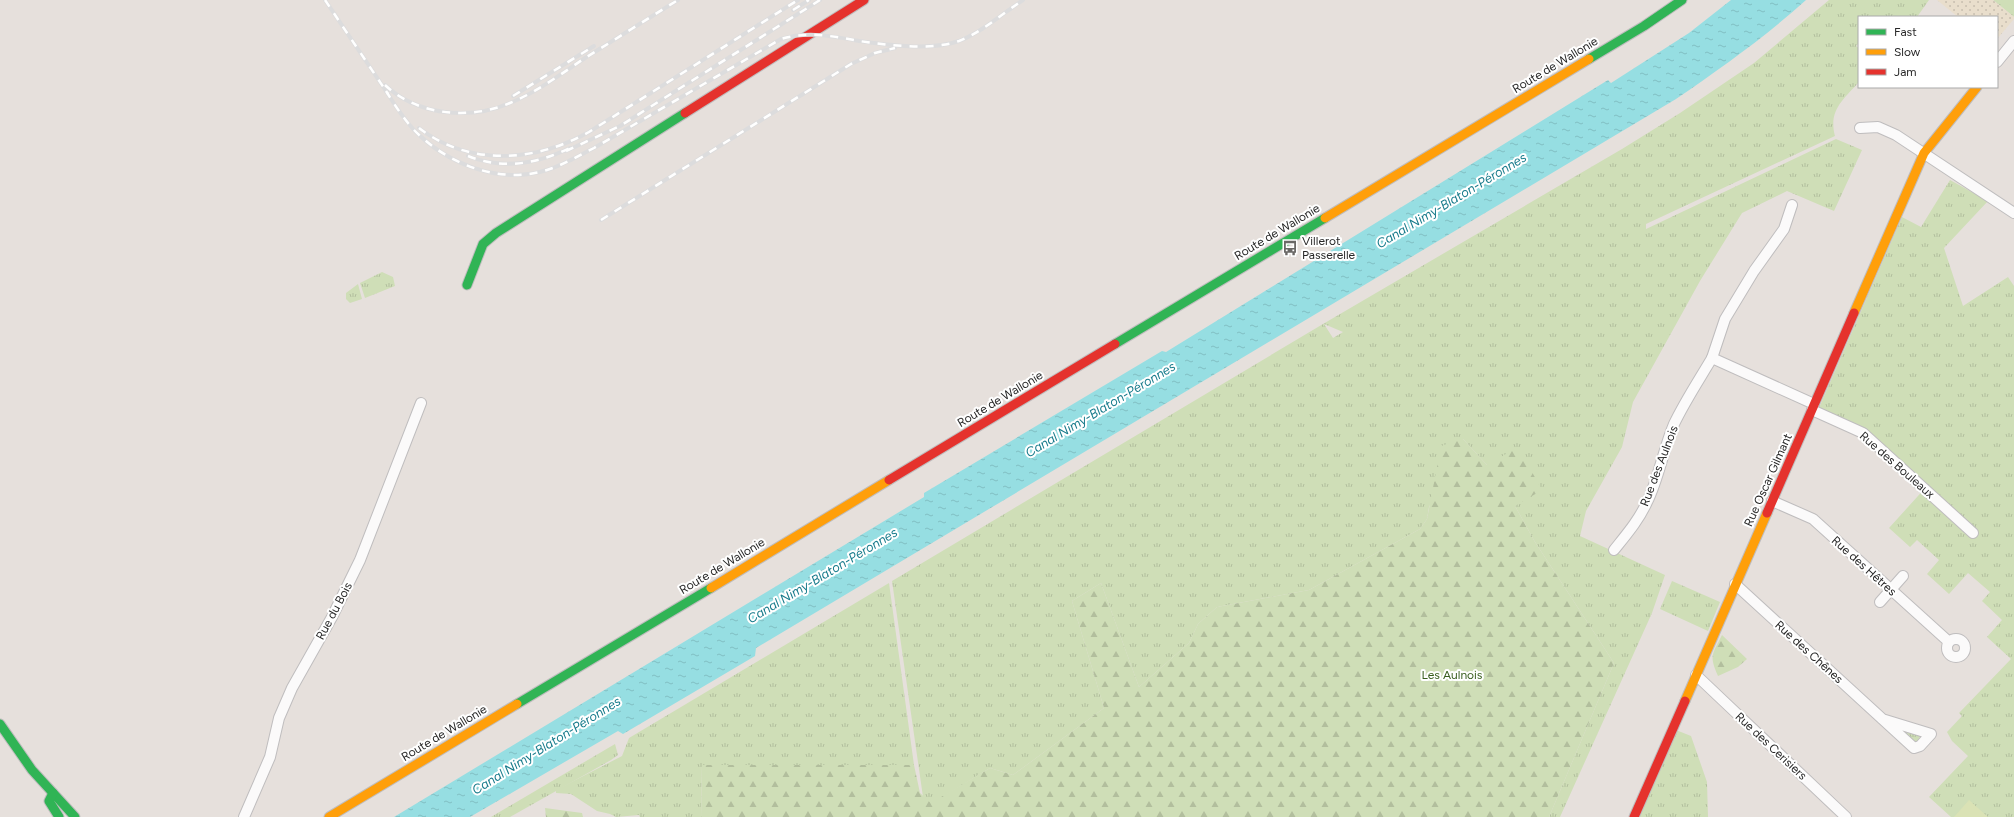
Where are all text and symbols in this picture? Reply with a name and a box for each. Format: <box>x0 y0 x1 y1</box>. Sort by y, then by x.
legend <box>1858 16 1998 88</box>
text: Fast <box>1894 25 1917 39</box>
street label: Route de Wallonie <box>1510 34 1601 96</box>
text: Slow <box>1894 45 1921 59</box>
text: Jam <box>1894 65 1917 79</box>
water label: Canal Nimy-Blaton-Péronnes <box>1374 150 1529 251</box>
street label: Route de Wallonie <box>1232 201 1323 263</box>
place label: Villerot Passerelle <box>1302 234 1356 262</box>
bus stop icon: Villerot Passerelle <box>1281 239 1299 257</box>
water label: Canal Nimy-Blaton-Péronnes <box>1023 359 1178 460</box>
street label: Route de Wallonie <box>955 368 1046 430</box>
street label: Rue des Aulnois <box>1637 423 1681 508</box>
street label: Rue des Bouleaux <box>1857 429 1938 501</box>
street label: Rue Oscar Gilmant <box>1741 431 1795 529</box>
water label: Canal Nimy-Blaton-Péronnes <box>745 525 900 626</box>
street label: Rue des Hêtres <box>1829 533 1900 599</box>
street label: Route de Wallonie <box>677 535 768 597</box>
street label: Rue du Bois <box>313 580 355 642</box>
street label: Rue des Chênes <box>1772 618 1846 686</box>
park label: Les Aulnois <box>1422 668 1483 682</box>
water label: Canal Nimy-Blaton-Péronnes <box>469 693 623 797</box>
street label: Route de Wallonie <box>399 702 490 764</box>
street label: Rue des Cerisiers <box>1732 709 1810 783</box>

